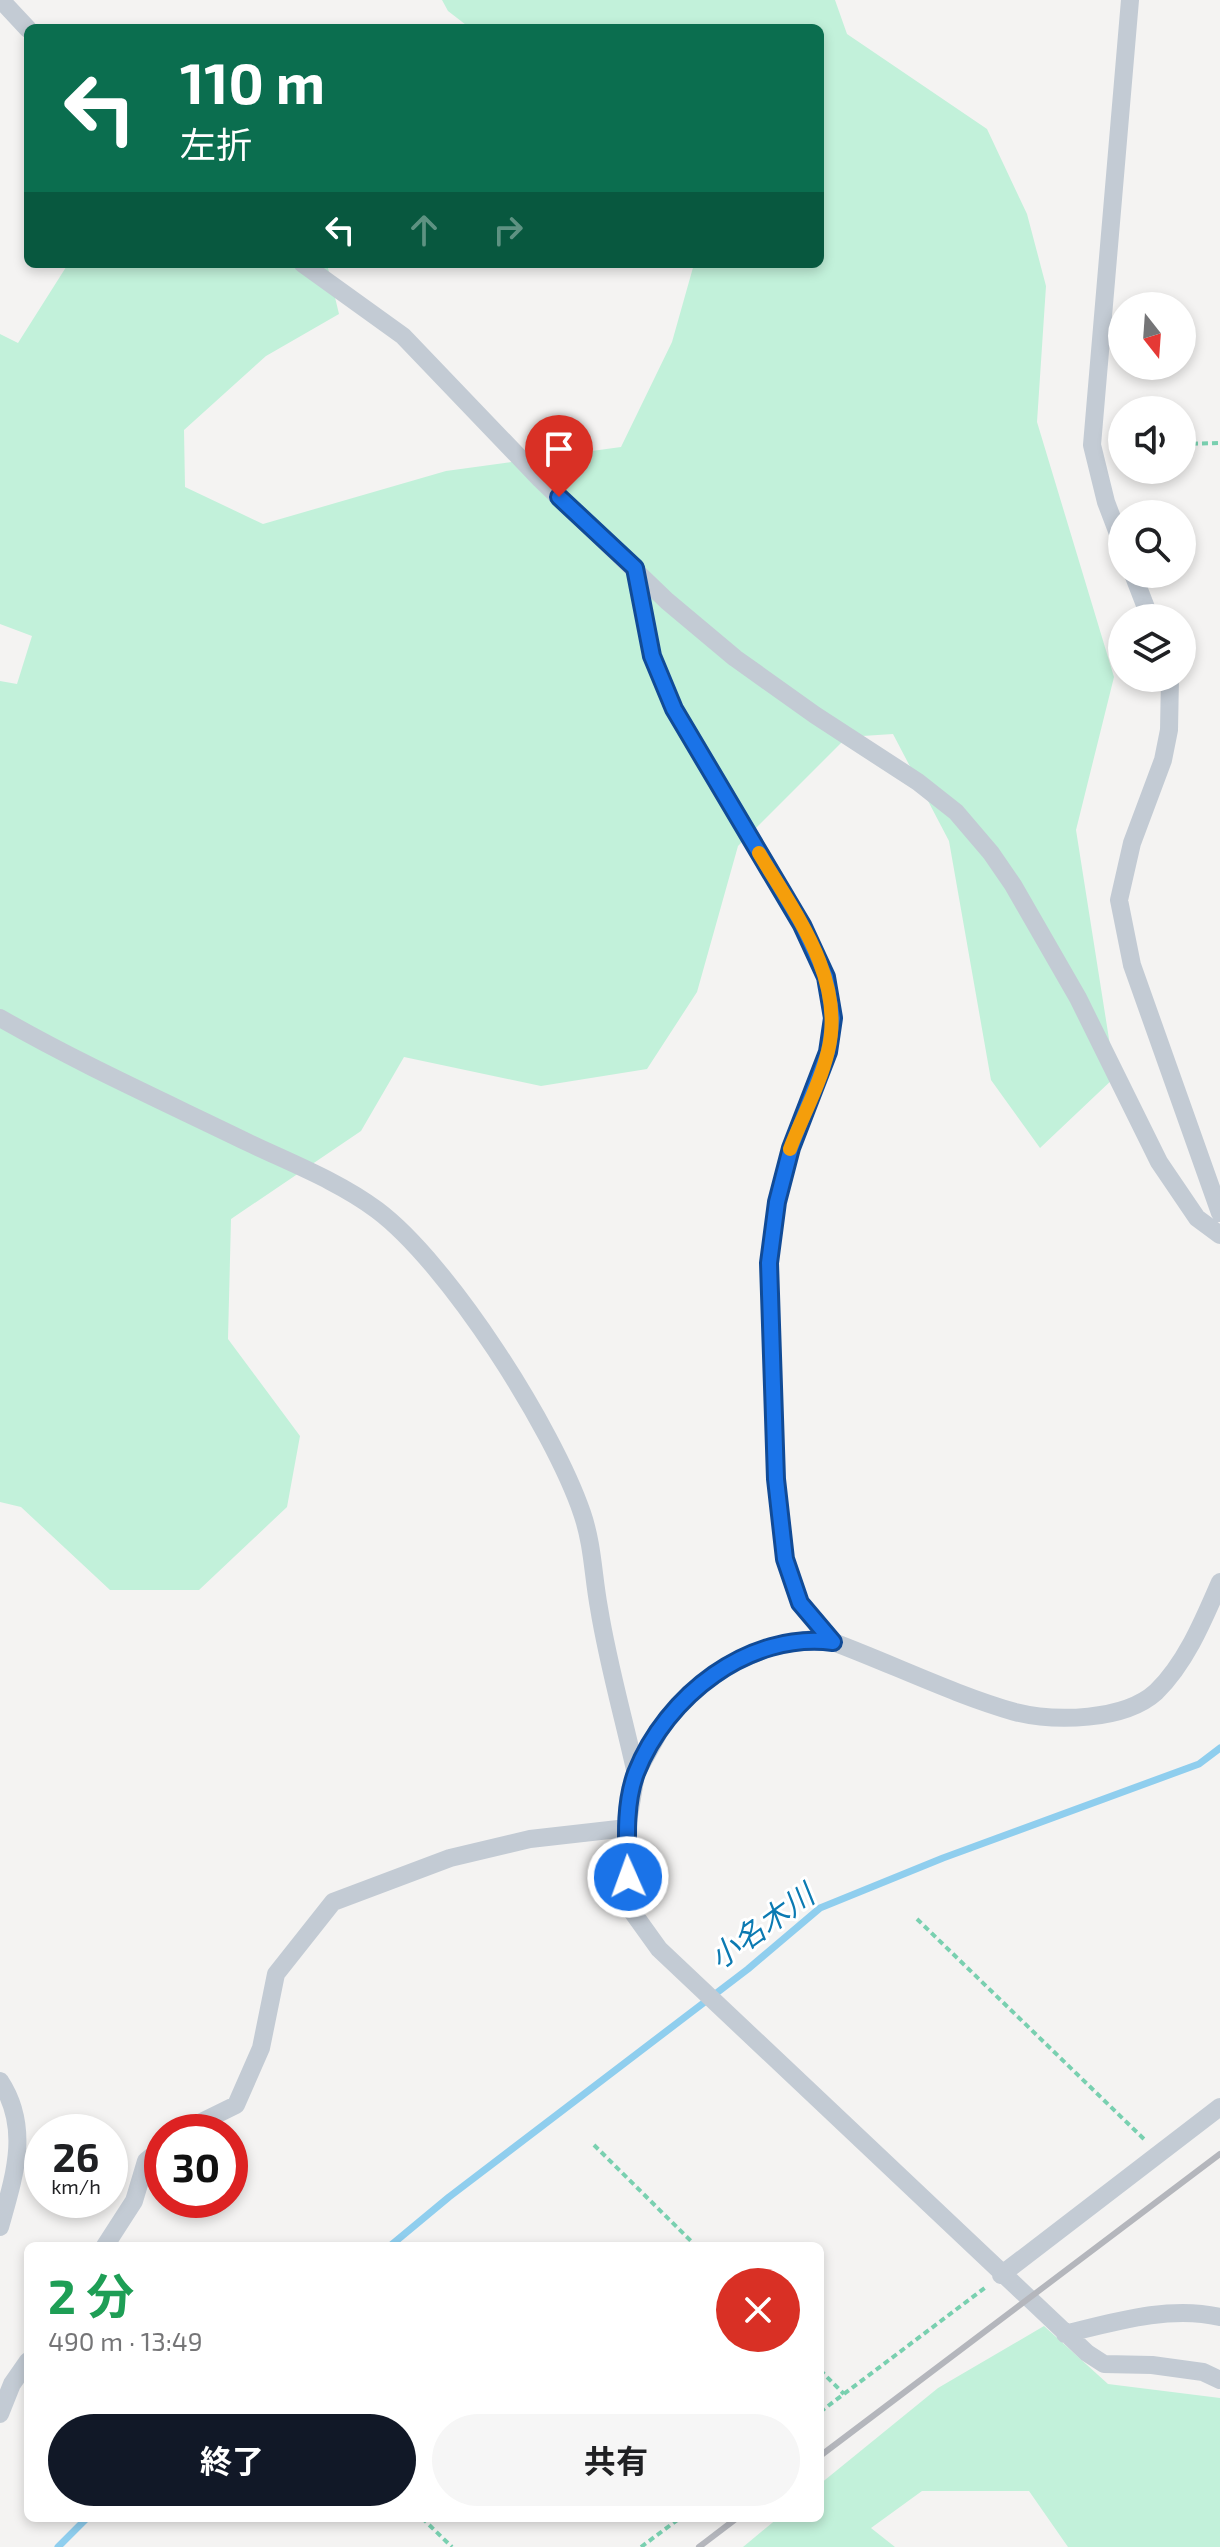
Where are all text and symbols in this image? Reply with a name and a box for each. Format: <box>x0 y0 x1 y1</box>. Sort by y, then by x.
text: 110 m <box>180 48 325 115</box>
icon: left <box>48 56 152 160</box>
text: 左折 <box>180 122 252 165</box>
icon: left <box>318 208 362 252</box>
icon: ahead <box>402 208 446 252</box>
icon: right <box>486 208 530 252</box>
north arrow <box>1108 292 1196 380</box>
map controls <box>1108 292 1196 692</box>
button: sound <box>1108 396 1196 484</box>
pin <box>525 415 593 497</box>
icon: arrive <box>537 427 581 471</box>
button: search <box>1108 500 1196 588</box>
button: layers <box>1108 604 1196 692</box>
position arrow <box>586 1835 670 1919</box>
water label: 小名木川 <box>702 1874 822 1975</box>
speed limit sign: 30 <box>144 2114 248 2218</box>
text: 26 <box>53 2132 99 2180</box>
text: km/h <box>51 2174 101 2198</box>
text: 2 分 <box>48 2266 134 2324</box>
button: close <box>716 2268 800 2352</box>
text: 490 m · 13:49 <box>48 2325 203 2356</box>
button: 終了 <box>48 2414 416 2506</box>
button: 共有 <box>432 2414 800 2506</box>

